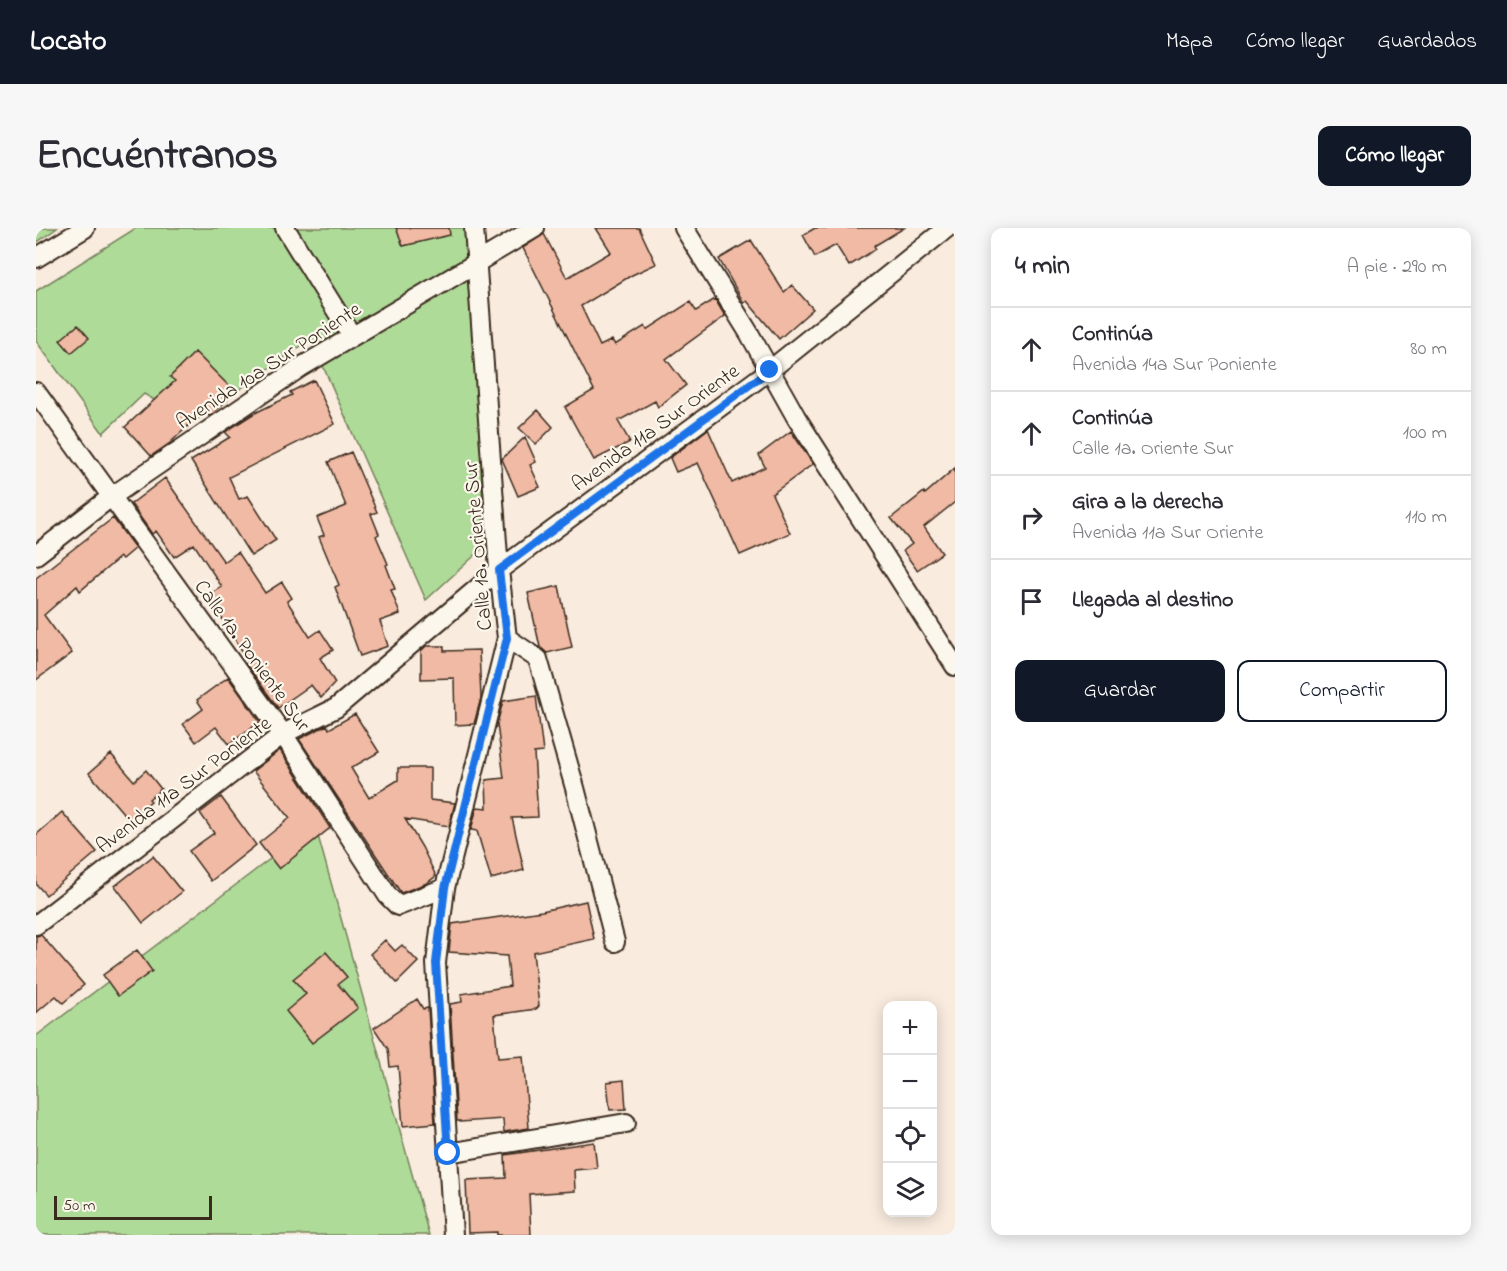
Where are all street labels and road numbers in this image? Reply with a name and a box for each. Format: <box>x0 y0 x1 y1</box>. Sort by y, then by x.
street label: Avenida 10a Sur Poniente <box>171 295 368 438</box>
street label: Avenida 11a Sur Oriente <box>566 357 747 500</box>
street label: Calle 1a. Oriente Sur <box>457 460 501 632</box>
street label: Calle 1a. Poniente Sur <box>186 574 317 739</box>
street label: Avenida 11a Sur Poniente <box>90 709 279 862</box>

